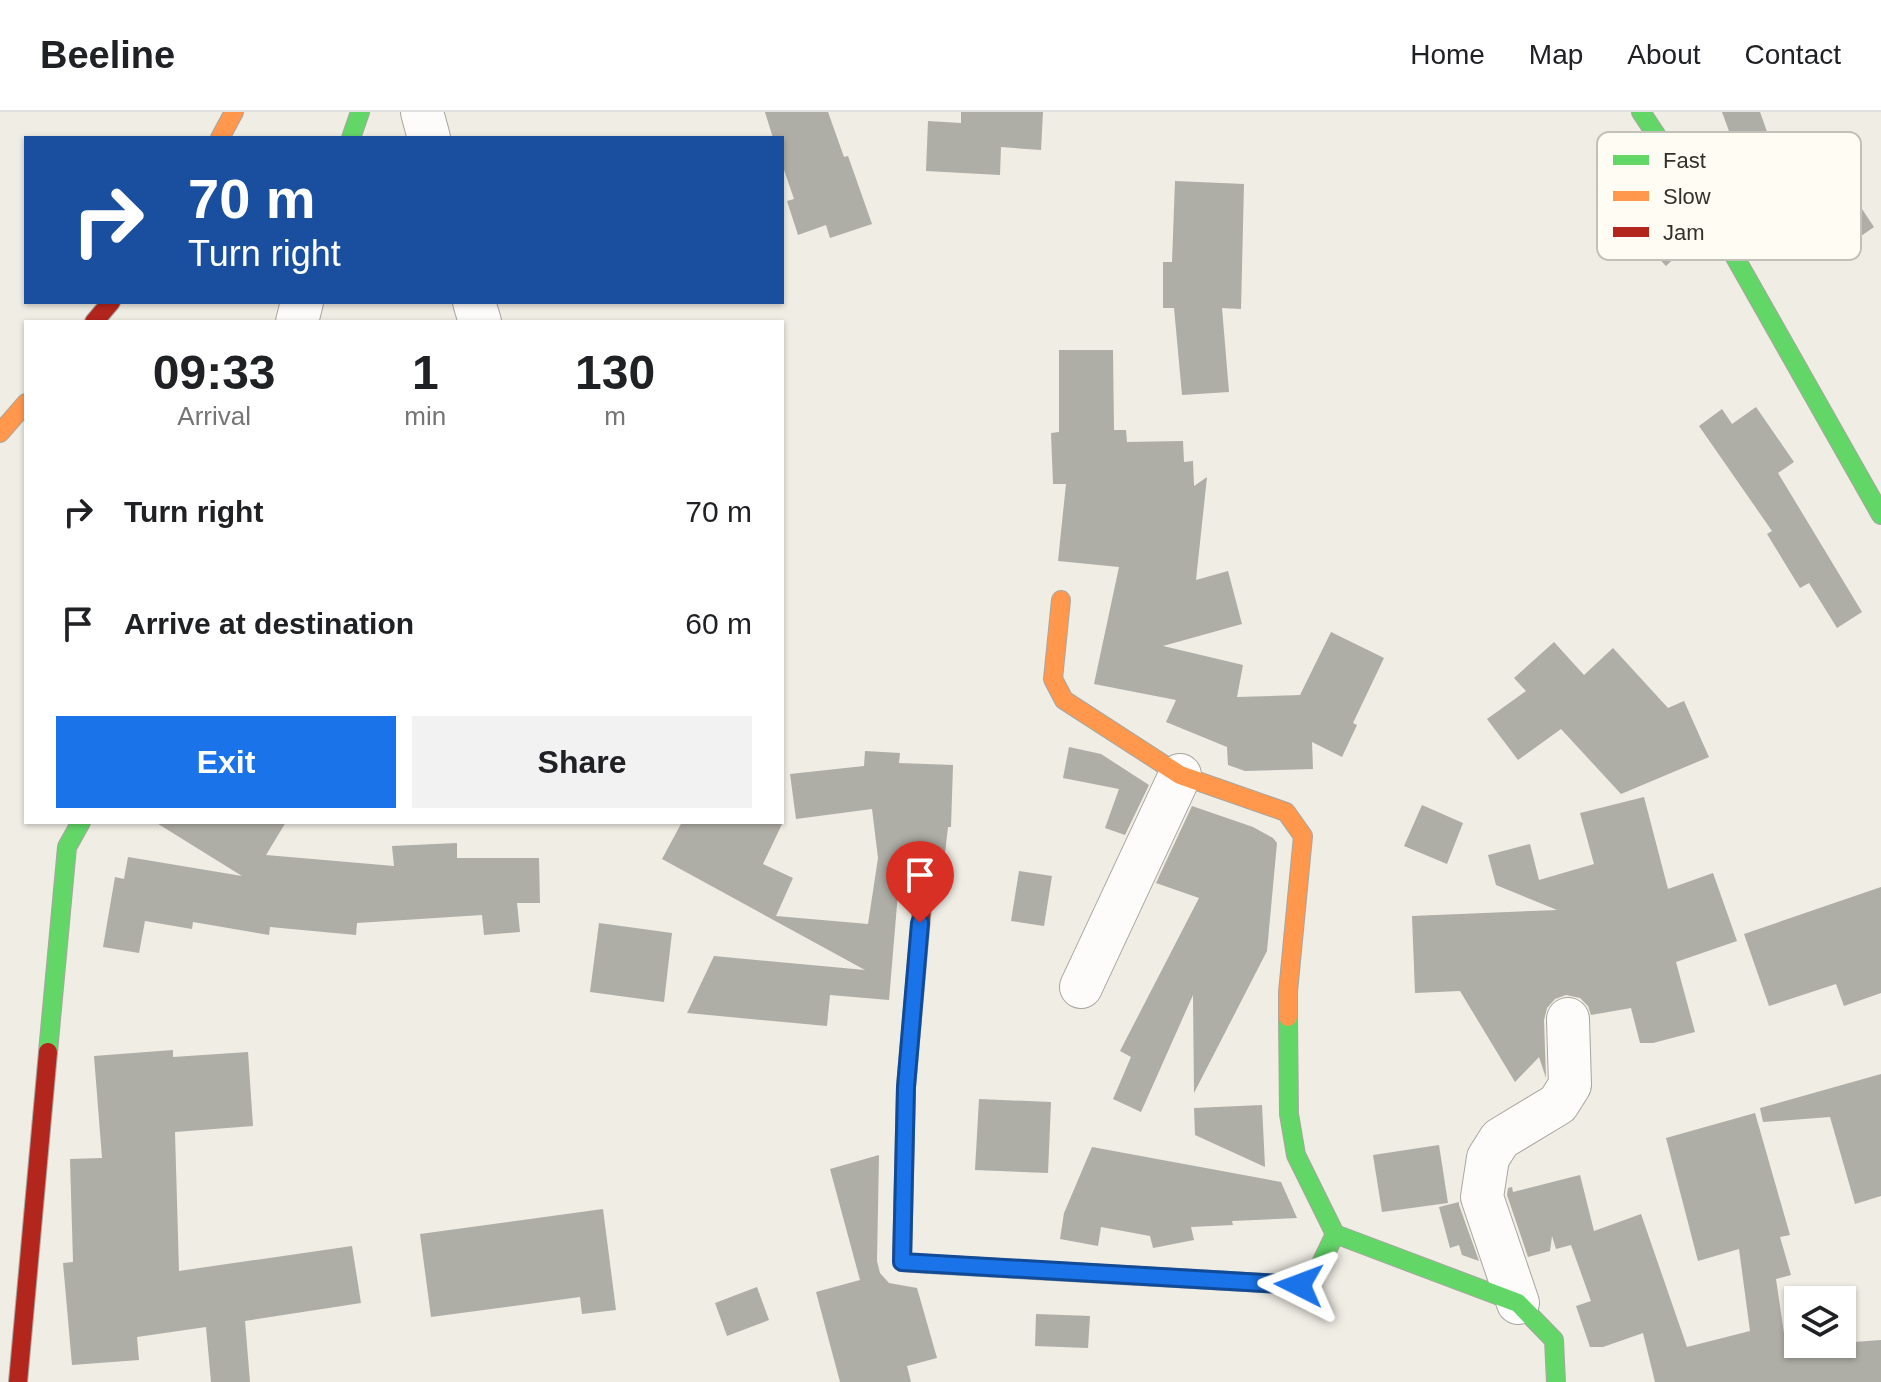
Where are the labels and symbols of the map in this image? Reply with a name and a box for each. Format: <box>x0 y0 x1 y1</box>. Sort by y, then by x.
legend <box>1597 132 1861 260</box>
text: Fast <box>1663 148 1706 173</box>
text: Slow <box>1663 184 1711 209</box>
text: Jam <box>1663 220 1705 245</box>
pin <box>886 841 954 923</box>
position arrow <box>1257 1243 1341 1327</box>

